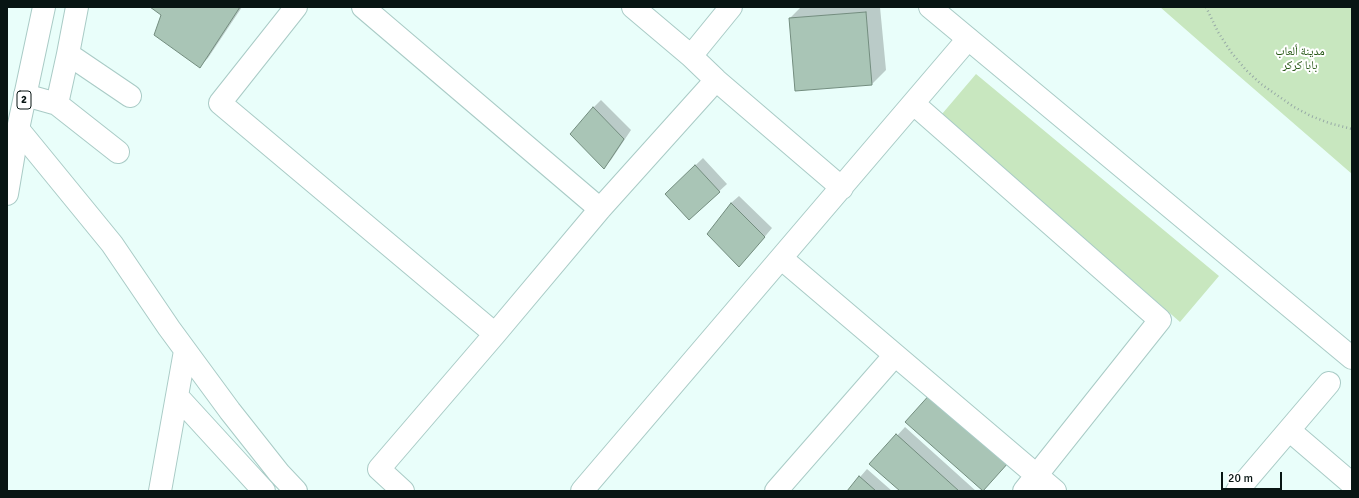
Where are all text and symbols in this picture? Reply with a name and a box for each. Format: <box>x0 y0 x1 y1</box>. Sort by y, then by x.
park label: مدينة ألعاب بابا كركر <box>1275 45 1325 73</box>
road number: 2 <box>17 91 31 109</box>
scale bar <box>1223 464 1284 490</box>
text: 20 m <box>1228 471 1253 486</box>

